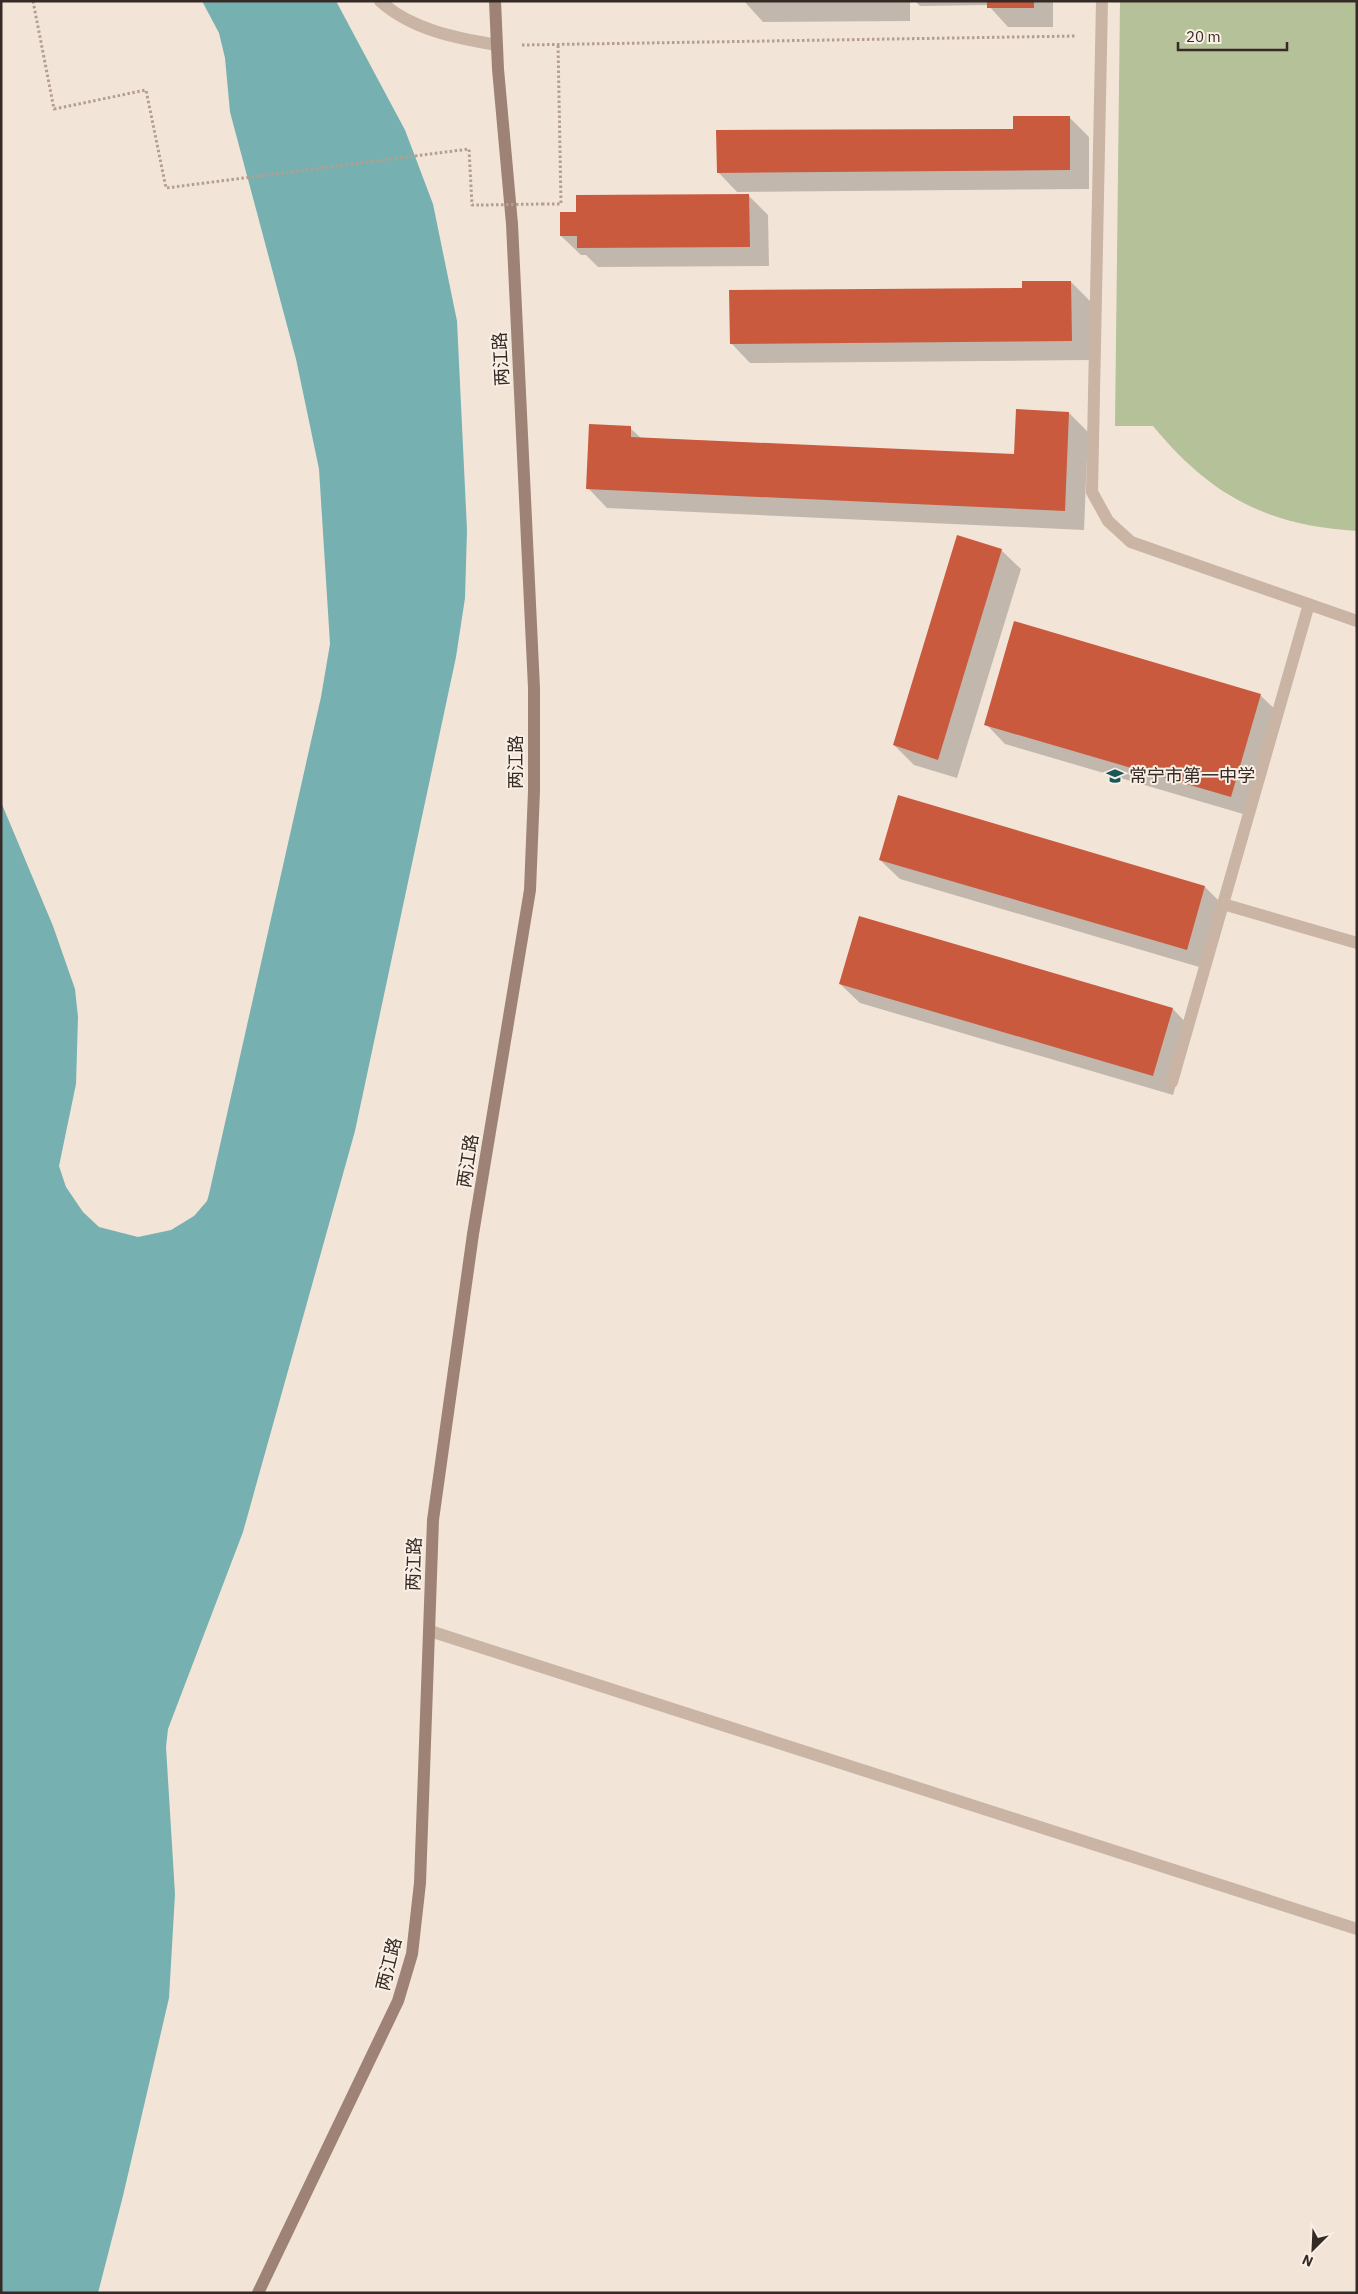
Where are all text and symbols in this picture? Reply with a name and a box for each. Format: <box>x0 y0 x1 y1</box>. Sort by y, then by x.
scale bar <box>1178 20 1287 52</box>
text: 20 m <box>1186 27 1221 46</box>
street label: 两江路 <box>488 331 513 387</box>
street label: 两江路 <box>504 735 527 789</box>
place label: 常宁市第一中学 <box>1129 764 1255 787</box>
school or university icon: 常宁市第一中学 <box>1105 766 1125 786</box>
street label: 两江路 <box>452 1132 483 1189</box>
street label: 两江路 <box>401 1537 426 1591</box>
street label: 两江路 <box>371 1935 406 1993</box>
north arrow <box>1288 2224 1338 2274</box>
text: N <box>1299 2251 1316 2271</box>

